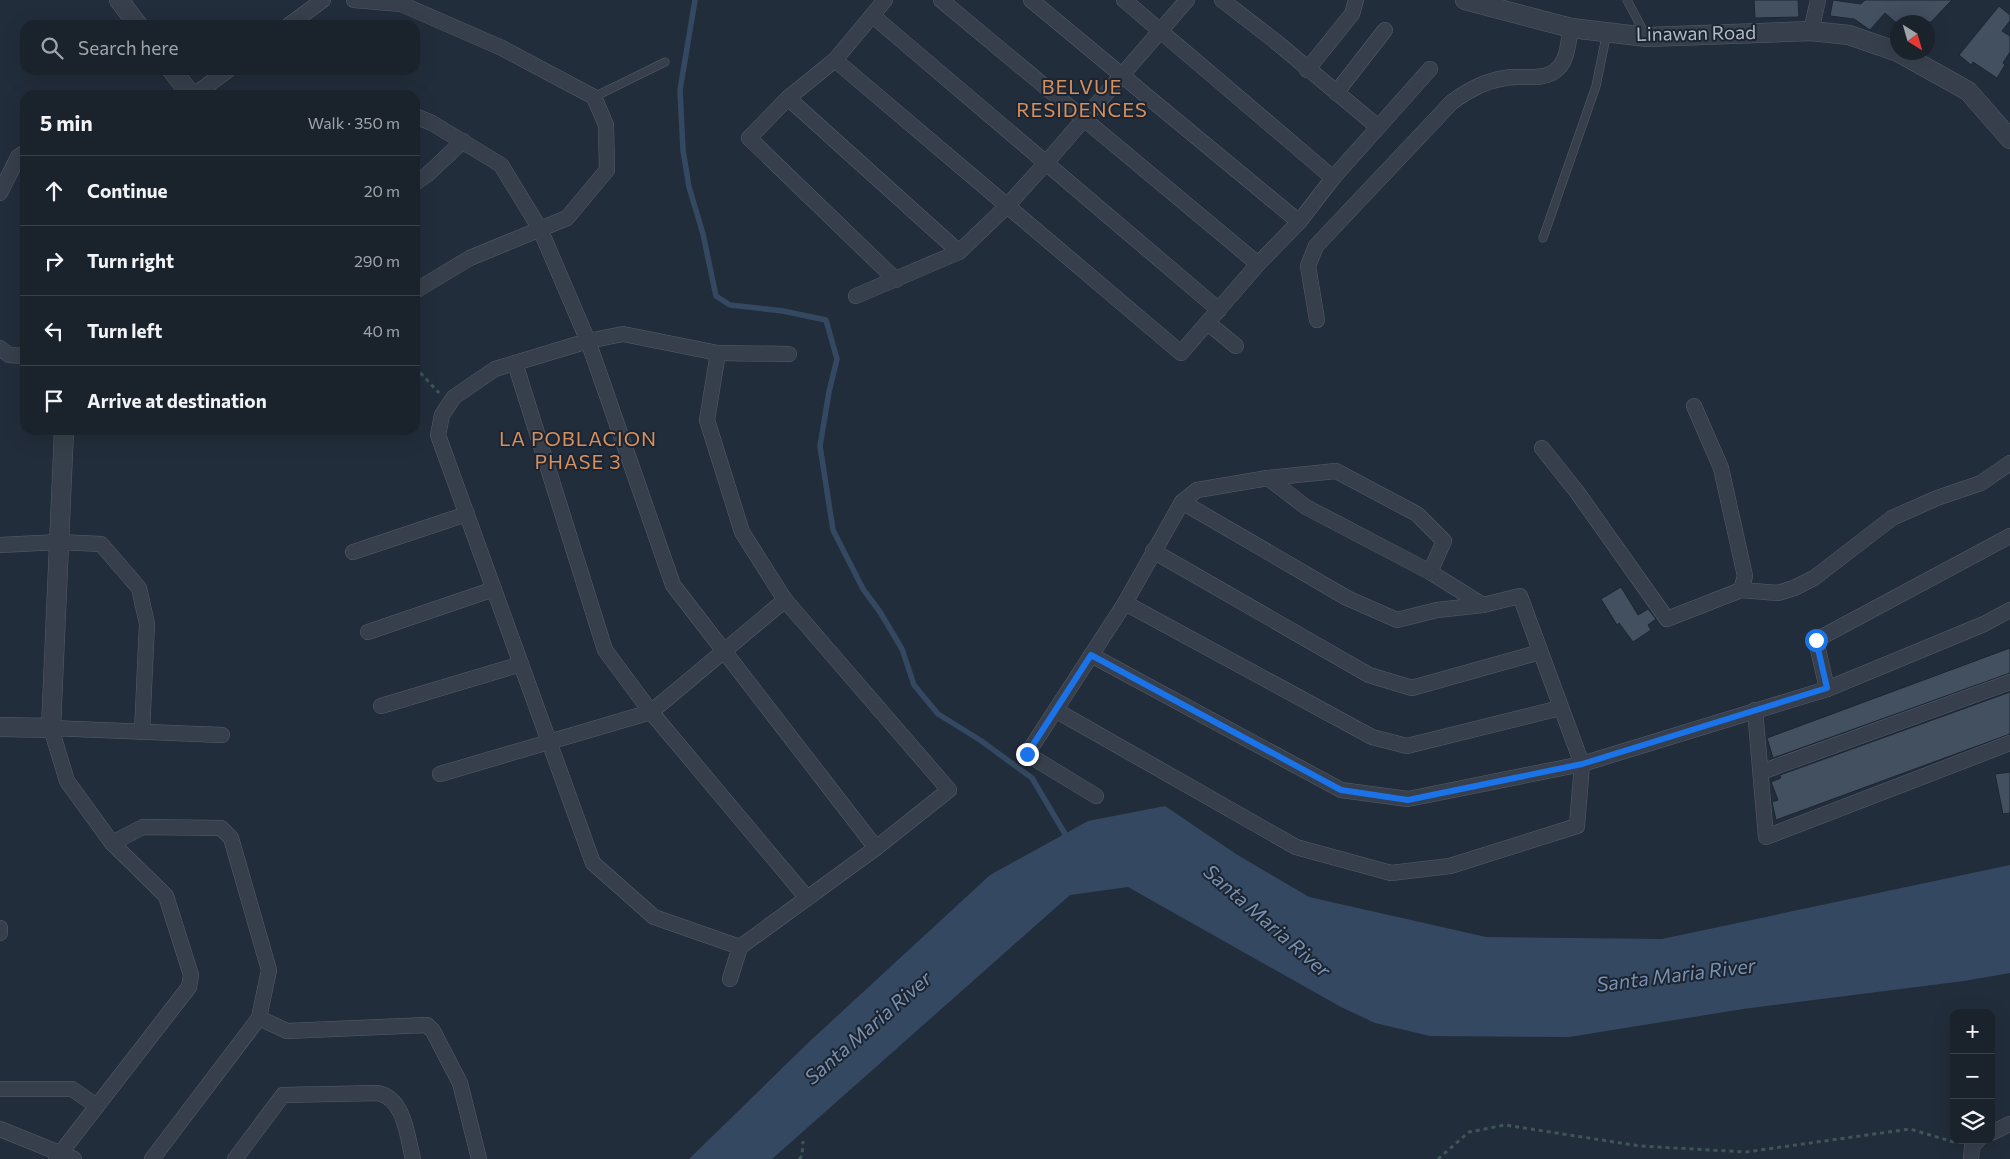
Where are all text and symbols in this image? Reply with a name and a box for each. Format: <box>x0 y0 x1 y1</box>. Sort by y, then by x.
north arrow <box>1890 15 1935 60</box>
search box <box>20 20 420 75</box>
street label: Linawan Road <box>1636 20 1756 45</box>
icon: search <box>38 34 66 62</box>
text: Search here <box>78 36 178 59</box>
district label: BELVUE RESIDENCES <box>1016 74 1148 121</box>
text: 5 min <box>40 110 93 135</box>
text: Walk · 350 m <box>308 113 400 132</box>
icon: ahead <box>40 177 68 205</box>
text: Continue <box>87 179 167 202</box>
text: 20 m <box>364 181 400 200</box>
icon: right <box>40 247 68 275</box>
text: Turn right <box>87 249 174 272</box>
text: 290 m <box>354 251 400 270</box>
icon: left <box>40 317 68 345</box>
text: Turn left <box>87 319 162 342</box>
text: 40 m <box>363 321 400 340</box>
icon: arrive <box>40 387 68 415</box>
text: Arrive at destination <box>87 389 267 412</box>
district label: LA POBLACION PHASE 3 <box>499 426 657 473</box>
route start <box>1805 629 1828 652</box>
route end <box>1016 743 1039 766</box>
water label: Santa Maria River <box>1199 859 1337 982</box>
water label: Santa Maria River <box>1595 952 1758 996</box>
water label: Santa Maria River <box>799 965 936 1089</box>
map controls <box>1950 1009 1995 1144</box>
button: + <box>1950 1009 1995 1054</box>
button: − <box>1950 1054 1995 1099</box>
button: layers <box>1950 1099 1995 1144</box>

